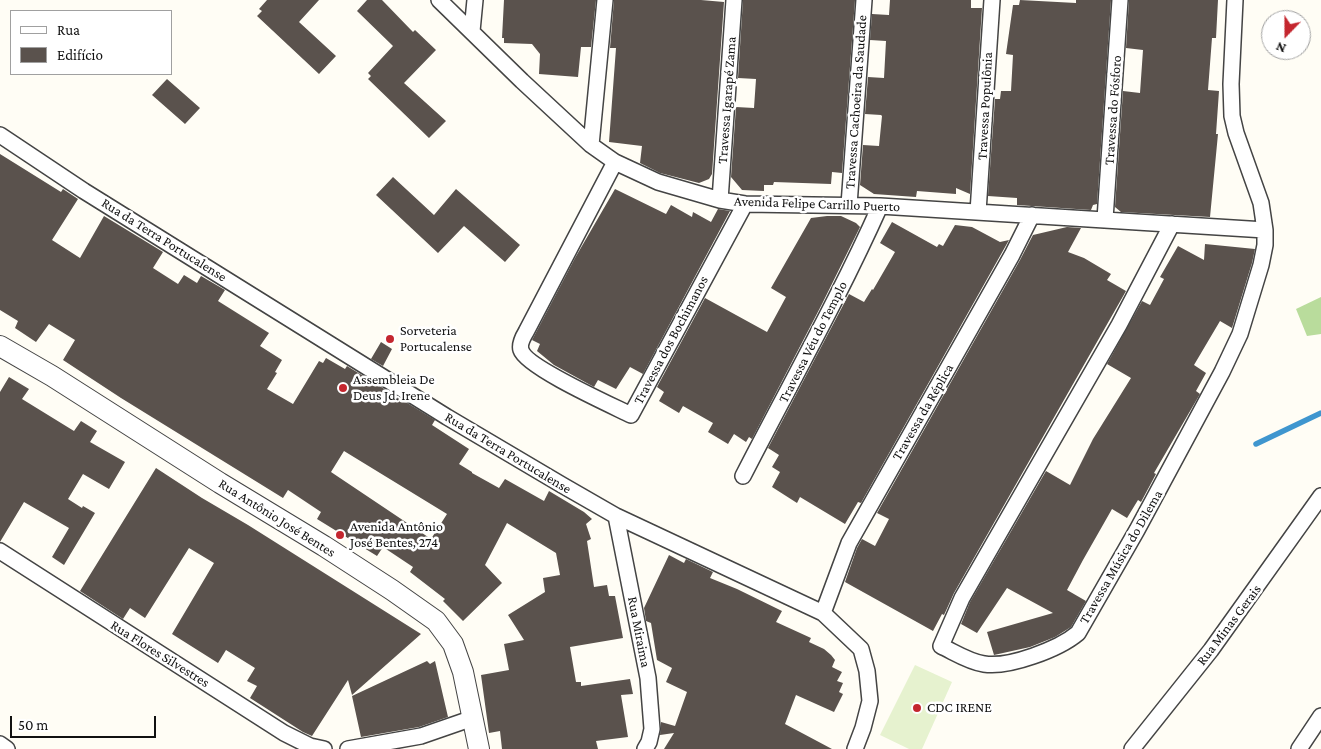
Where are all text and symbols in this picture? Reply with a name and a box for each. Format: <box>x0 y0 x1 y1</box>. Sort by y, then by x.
legend <box>10 10 172 75</box>
north arrow <box>1261 10 1311 60</box>
street label: Travessa Cachoeira da Saudade <box>842 15 870 189</box>
text: Rua <box>57 22 80 38</box>
street label: Travessa Igarapé Zama <box>714 36 740 164</box>
text: N <box>1273 39 1288 57</box>
text: Edifício <box>57 47 103 63</box>
street label: Travessa Populônia <box>974 52 996 160</box>
street label: Travessa do Fósforo <box>1101 55 1125 165</box>
street label: Avenida Felipe Carrillo Puerto <box>734 193 900 215</box>
street label: Rua da Terra Portucalense <box>98 195 230 285</box>
street label: Travessa dos Bochimanos <box>630 273 712 407</box>
street label: Travessa Véu do Templo <box>775 278 851 406</box>
place label: Sorveteria Portucalense <box>400 323 472 356</box>
marker: Sorveteria Portucalense <box>384 333 396 345</box>
street label: Travessa da Réplica <box>889 361 957 463</box>
place label: Assembleia De Deus Jd. Irene <box>353 372 435 404</box>
marker: Assembleia De Deus Jd. Irene <box>337 382 349 394</box>
street label: Rua da Terra Portucalense <box>442 409 574 497</box>
street label: Rua Antônio José Bentes <box>215 475 339 561</box>
street label: Travessa Música do Dilema <box>1076 487 1166 627</box>
place label: Avenida Antônio José Bentes, 274 <box>350 519 443 552</box>
marker: Avenida Antônio José Bentes, 274 <box>334 529 346 541</box>
street label: Rua Minas Gerais <box>1193 581 1265 669</box>
street label: Rua Miraima <box>624 595 654 669</box>
street label: Rua Flores Silvestres <box>107 617 213 691</box>
place label: CDC IRENE <box>927 700 992 716</box>
marker: CDC IRENE <box>911 702 923 714</box>
scale bar <box>12 706 159 738</box>
text: 50 m <box>18 717 48 733</box>

